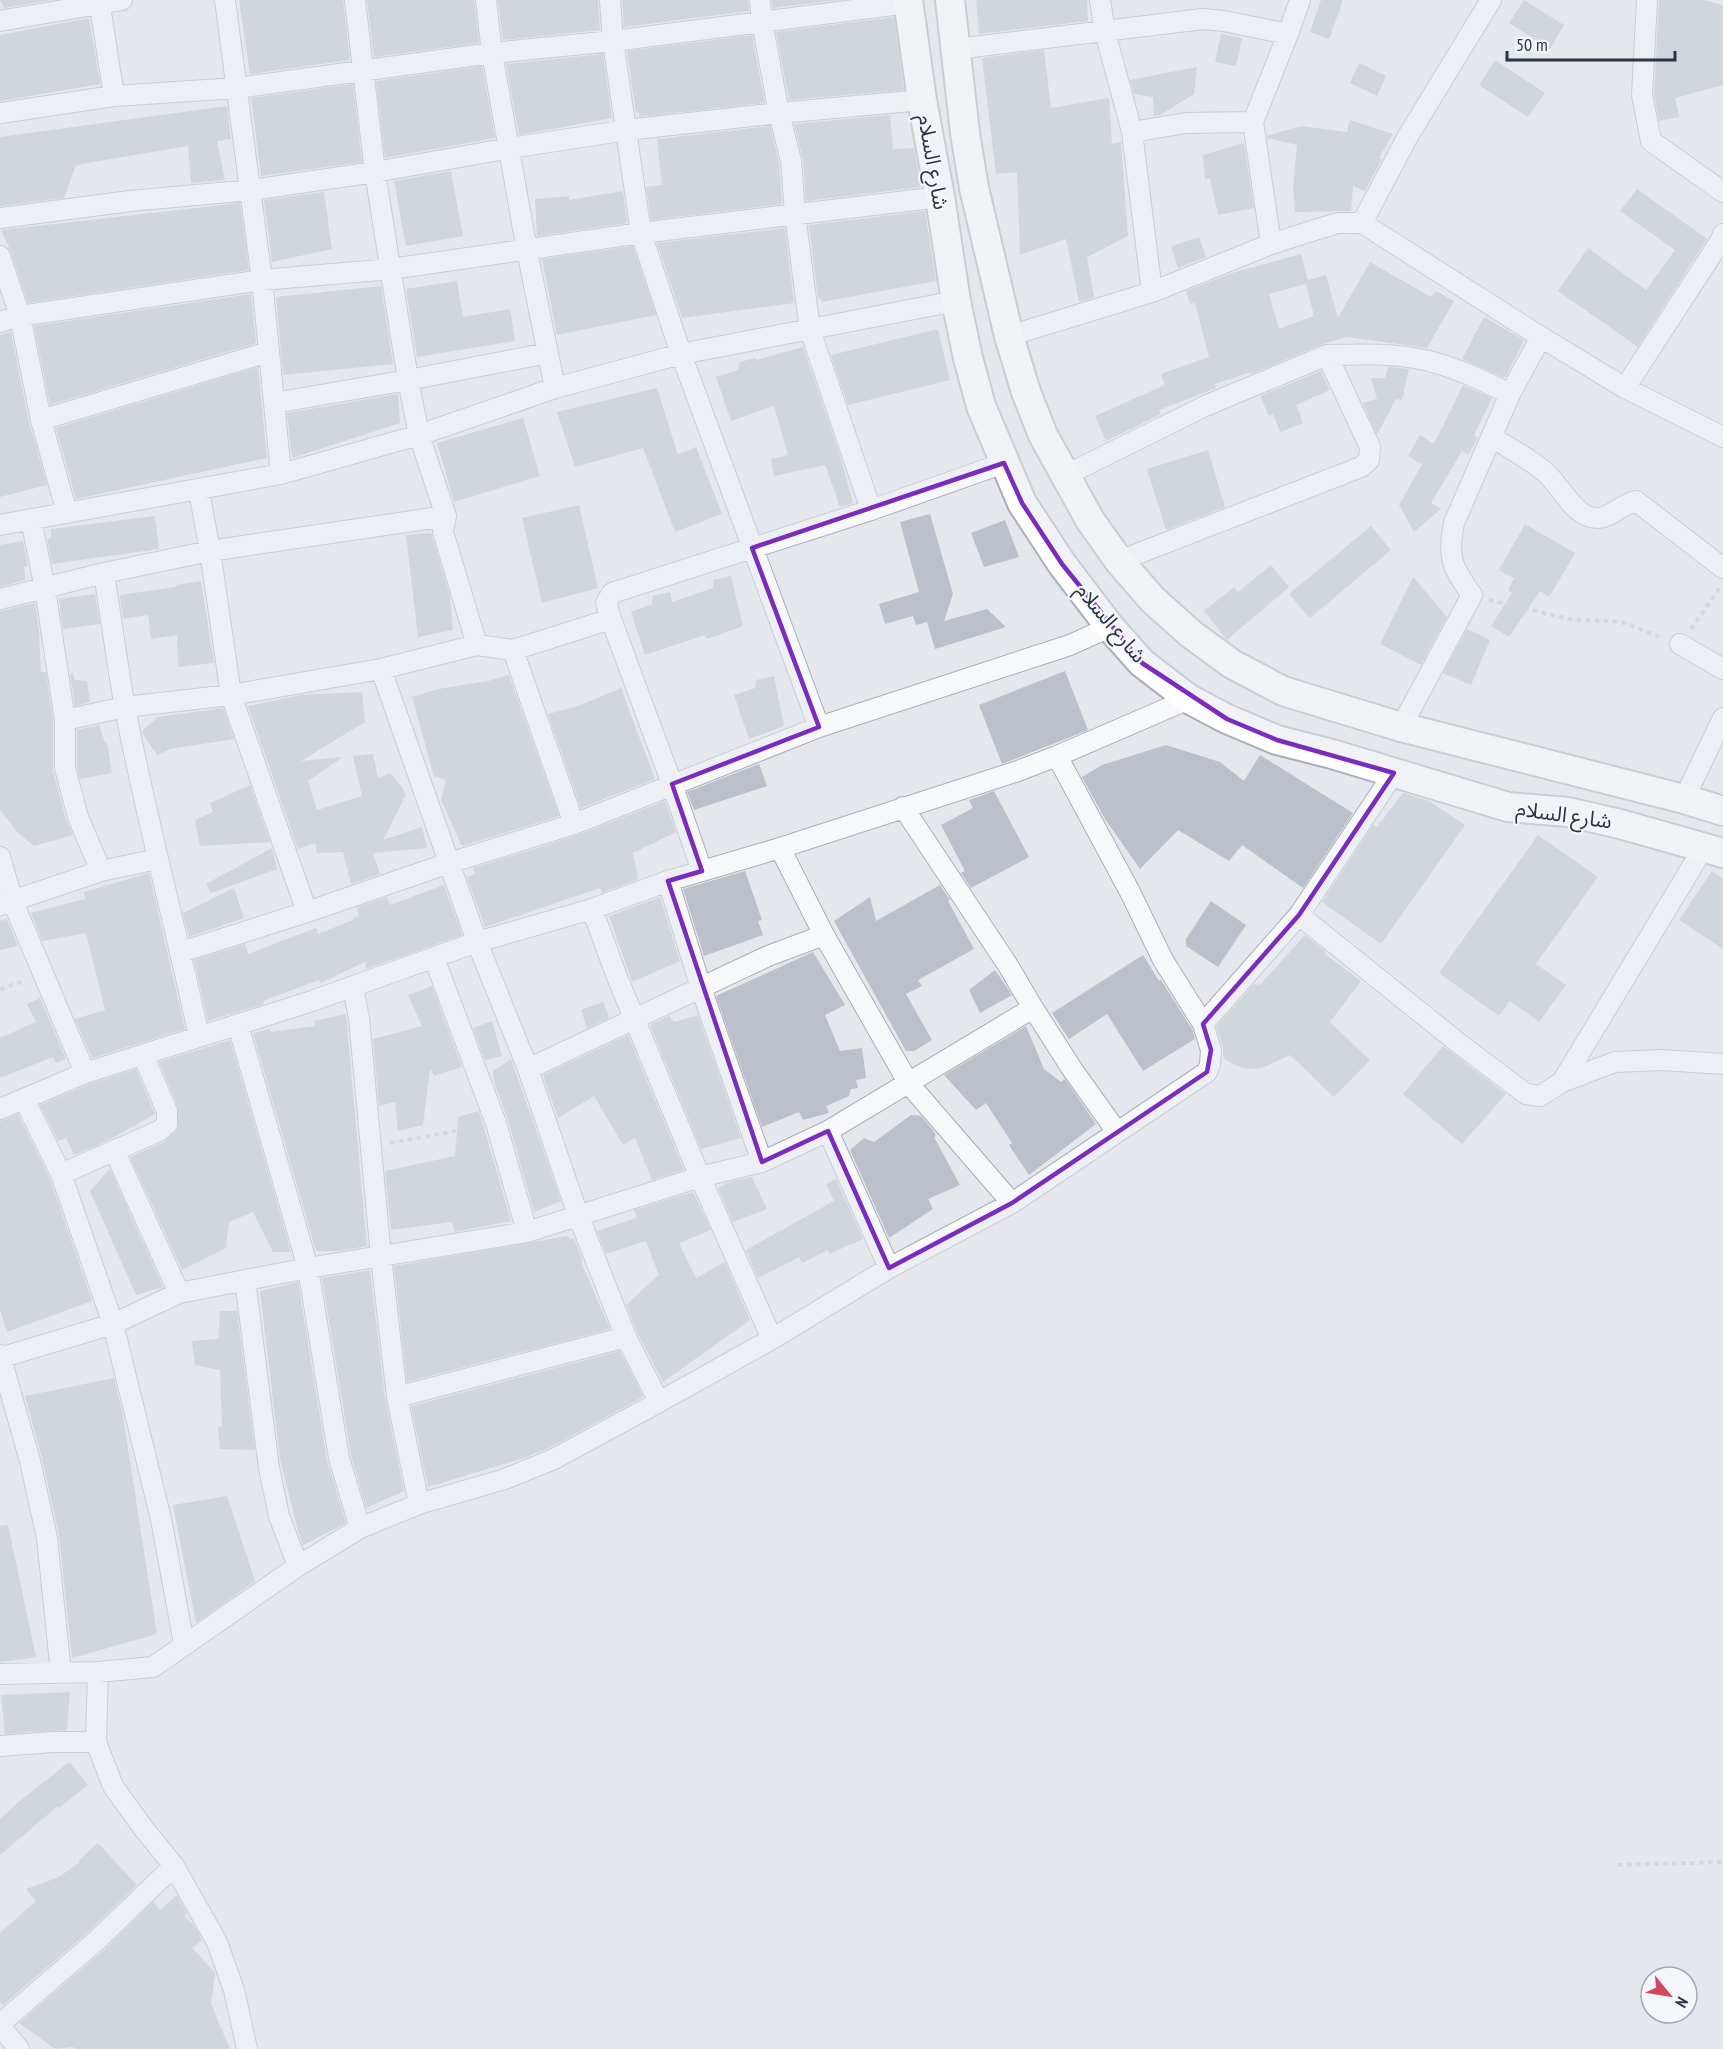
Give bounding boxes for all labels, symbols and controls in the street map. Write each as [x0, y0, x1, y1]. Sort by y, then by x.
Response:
scale bar [1507, 24, 1675, 62]
text: 50 m [1516, 33, 1548, 56]
street label: شارع السلام [909, 112, 955, 212]
street label: شارع السلام [1068, 577, 1153, 670]
street label: شارع السلام [1514, 794, 1614, 838]
north arrow [1639, 1965, 1699, 2025]
text: N [1671, 1994, 1693, 2011]

